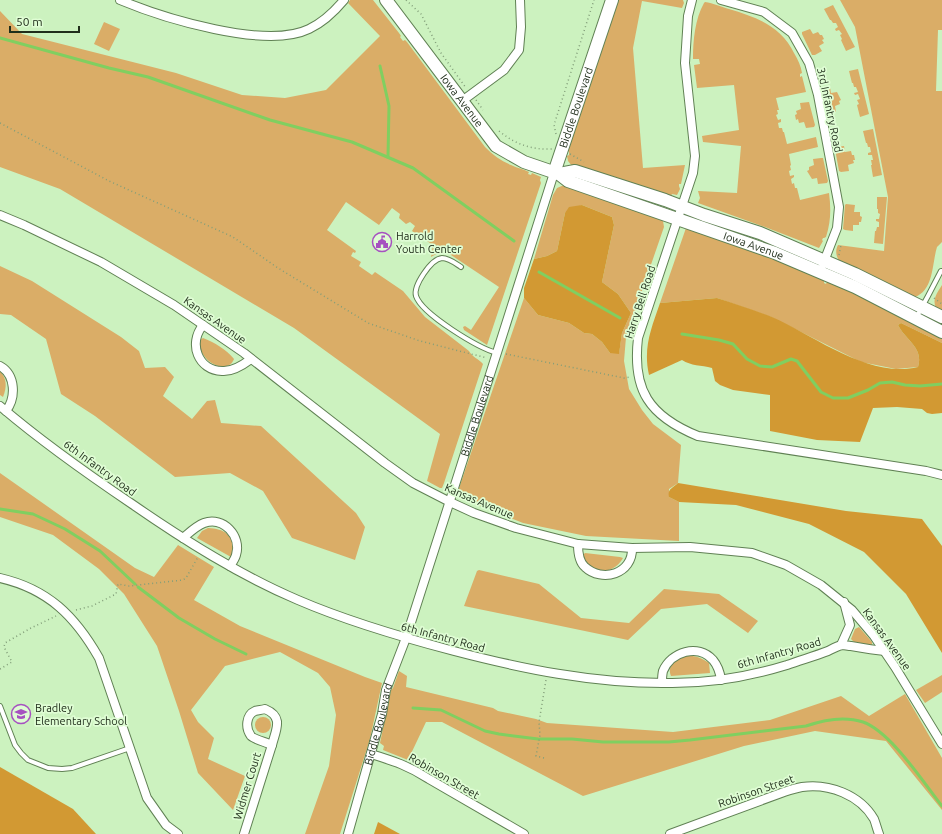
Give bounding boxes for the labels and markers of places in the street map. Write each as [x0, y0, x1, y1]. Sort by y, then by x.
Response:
place label: Harrold Youth Center [396, 230, 462, 255]
public building icon: Harrold Youth Center [371, 231, 393, 253]
place label: Bradley Elementary School [35, 702, 127, 727]
school or university icon: Bradley Elementary School [10, 703, 32, 725]

